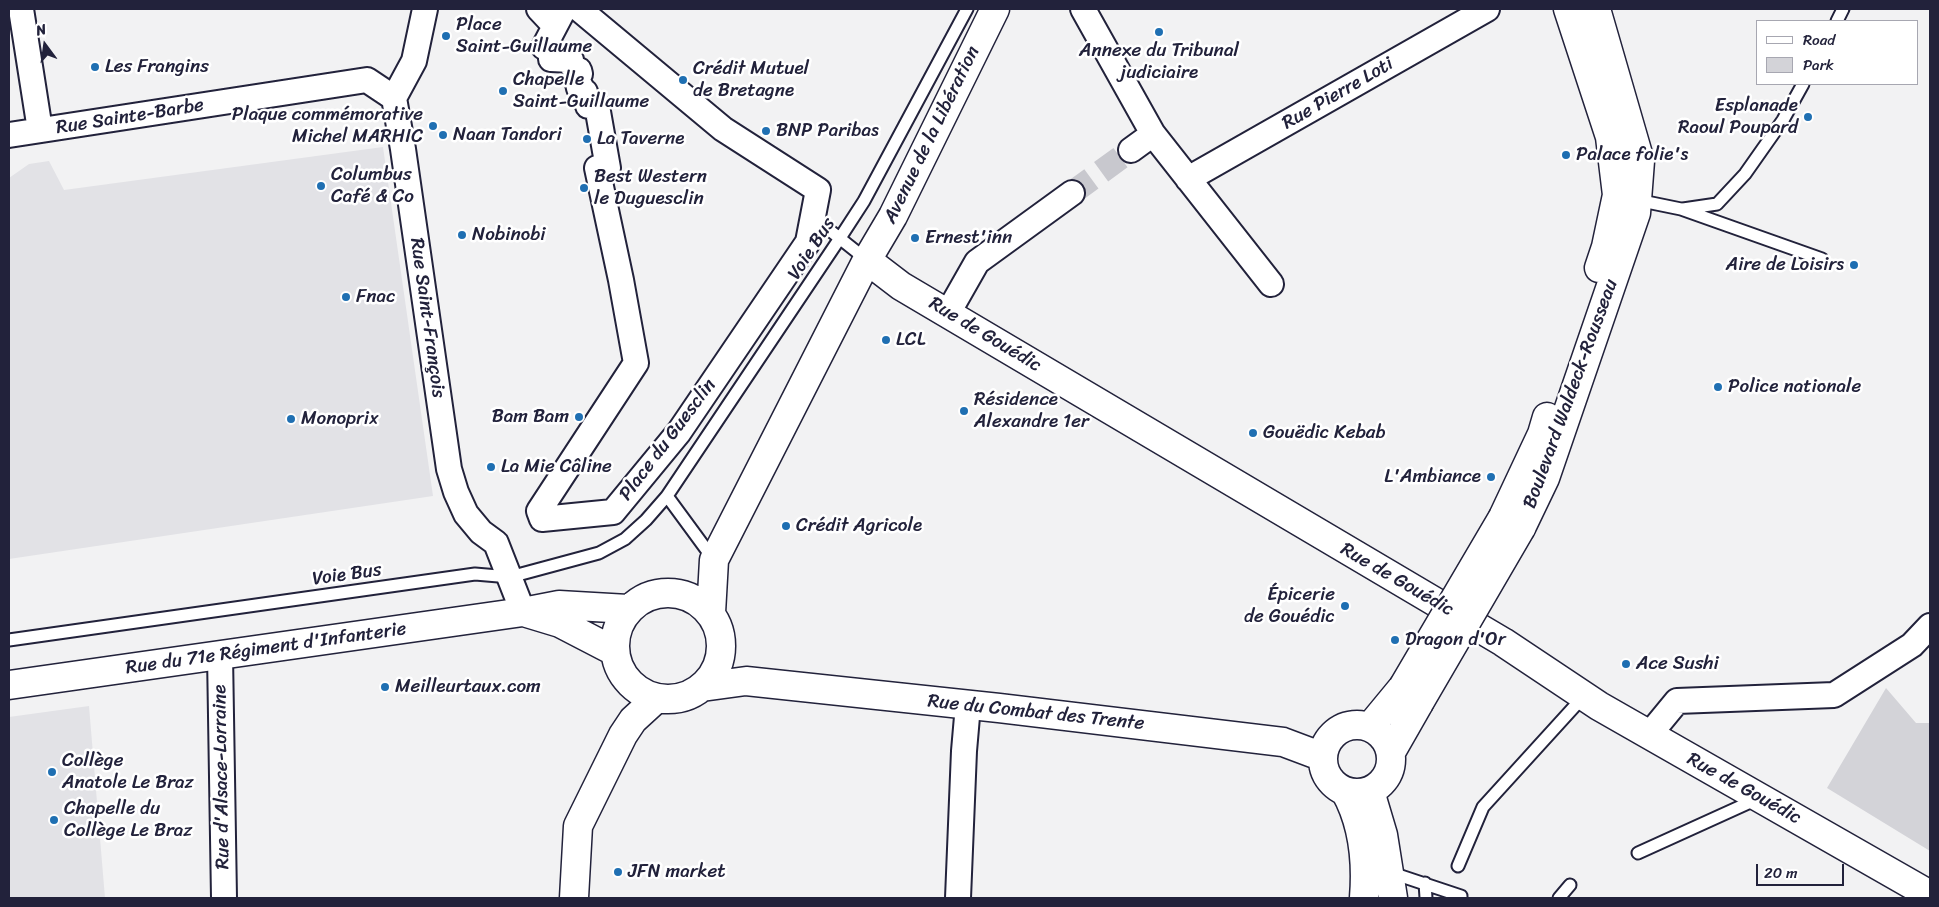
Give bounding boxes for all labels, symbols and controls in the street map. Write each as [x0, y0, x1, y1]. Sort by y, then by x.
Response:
place label: Place Saint-Guillaume [456, 14, 592, 58]
text: N [34, 17, 49, 43]
north arrow [20, 20, 70, 70]
legend [1756, 20, 1919, 85]
marker: Annexe du Tribunal judiciaire [1153, 26, 1165, 38]
text: Road [1803, 27, 1835, 53]
marker: Place Saint-Guillaume [440, 30, 452, 42]
place label: Annexe du Tribunal judiciaire [1079, 40, 1239, 84]
street label: Avenue de la Libération [879, 43, 985, 227]
text: Park [1803, 52, 1834, 78]
street label: Rue Pierre Loti [1278, 53, 1398, 135]
place label: Les Frangins [105, 56, 209, 78]
place label: Crédit Mutuel de Bretagne [693, 58, 809, 102]
marker: Les Frangins [89, 61, 101, 73]
place label: Chapelle Saint-Guillaume [513, 69, 649, 113]
marker: Crédit Mutuel de Bretagne [677, 74, 689, 86]
marker: Chapelle Saint-Guillaume [497, 85, 509, 97]
street label: Rue Sainte-Barbe [55, 94, 205, 140]
place label: Esplanade Raoul Poupard [1678, 95, 1798, 139]
place label: Plaque commémorative Michel MARHIC [232, 104, 423, 148]
marker: Esplanade Raoul Poupard [1802, 111, 1814, 123]
marker: Plaque commémorative Michel MARHIC [427, 120, 439, 132]
place label: BNP Paribas [776, 120, 879, 142]
place label: Naan Tandori [453, 124, 562, 146]
marker: BNP Paribas [760, 125, 772, 137]
place label: La Taverne [597, 128, 685, 150]
marker: Naan Tandori [437, 129, 449, 141]
marker: La Taverne [581, 133, 593, 145]
place label: Palace folie's [1576, 144, 1688, 166]
marker: Palace folie's [1560, 149, 1572, 161]
place label: Columbus Café & Co [331, 164, 414, 208]
place label: Best Western le Duguesclin [594, 166, 707, 210]
marker: Columbus Café & Co [315, 180, 327, 192]
marker: Best Western le Duguesclin [578, 182, 590, 194]
street label: Voie Bus [783, 214, 841, 284]
place label: Nobinobi [472, 224, 546, 246]
place label: Ernest'inn [925, 227, 1012, 249]
marker: Nobinobi [456, 229, 468, 241]
marker: Ernest'inn [909, 232, 921, 244]
street label: Rue Saint-François [404, 236, 450, 400]
place label: Aire de Loisirs [1726, 254, 1844, 276]
marker: Aire de Loisirs [1848, 259, 1860, 271]
street label: Boulevard Waldeck-Rousseau [1519, 276, 1623, 512]
place label: Fnac [356, 286, 396, 308]
marker: Fnac [340, 291, 352, 303]
street label: Rue de Gouédic [925, 292, 1045, 378]
place label: LCL [896, 329, 925, 351]
marker: LCL [880, 334, 892, 346]
street label: Place du Guesclin [615, 375, 721, 505]
place label: Police nationale [1728, 376, 1861, 398]
marker: Police nationale [1712, 381, 1724, 393]
place label: Résidence Alexandre 1er [974, 389, 1089, 433]
marker: Résidence Alexandre 1er [958, 405, 970, 417]
place label: Bam Bam [492, 406, 569, 428]
place label: Monoprix [301, 408, 379, 430]
marker: Bam Bam [573, 411, 585, 423]
marker: Monoprix [285, 413, 297, 425]
place label: Gouëdic Kebab [1263, 422, 1386, 444]
marker: Gouëdic Kebab [1247, 427, 1259, 439]
place label: La Mie Câline [501, 456, 612, 478]
marker: La Mie Câline [485, 461, 497, 473]
place label: L'Ambiance [1384, 466, 1481, 488]
marker: L'Ambiance [1485, 471, 1497, 483]
place label: Crédit Agricole [796, 515, 922, 537]
marker: Crédit Agricole [780, 520, 792, 532]
street label: Rue de Gouédic [1336, 538, 1458, 622]
street label: Voie Bus [311, 559, 383, 591]
place label: Épicerie de Gouédic [1244, 584, 1335, 628]
marker: Épicerie de Gouédic [1339, 600, 1351, 612]
street label: Rue du 71e Régiment d'Infanterie [124, 618, 408, 680]
place label: Dragon d'Or [1405, 629, 1505, 651]
marker: Dragon d'Or [1389, 634, 1401, 646]
place label: Ace Sushi [1636, 653, 1719, 675]
marker: Ace Sushi [1620, 658, 1632, 670]
place label: Meilleurtaux.com [395, 676, 541, 698]
marker: Meilleurtaux.com [379, 681, 391, 693]
street label: Rue d'Alsace-Lorraine [209, 684, 235, 870]
street label: Rue du Combat des Trente [927, 690, 1145, 736]
street label: Rue de Gouédic [1683, 748, 1805, 830]
place label: Collège Anatole Le Braz [62, 750, 194, 794]
marker: Collège Anatole Le Braz [46, 766, 58, 778]
place label: Chapelle du Collège Le Braz [64, 798, 192, 842]
marker: Chapelle du Collège Le Braz [48, 814, 60, 826]
scale bar [1759, 854, 1846, 886]
text: 20 m [1764, 860, 1798, 886]
place label: JFN market [628, 861, 726, 883]
marker: JFN market [612, 866, 624, 878]

